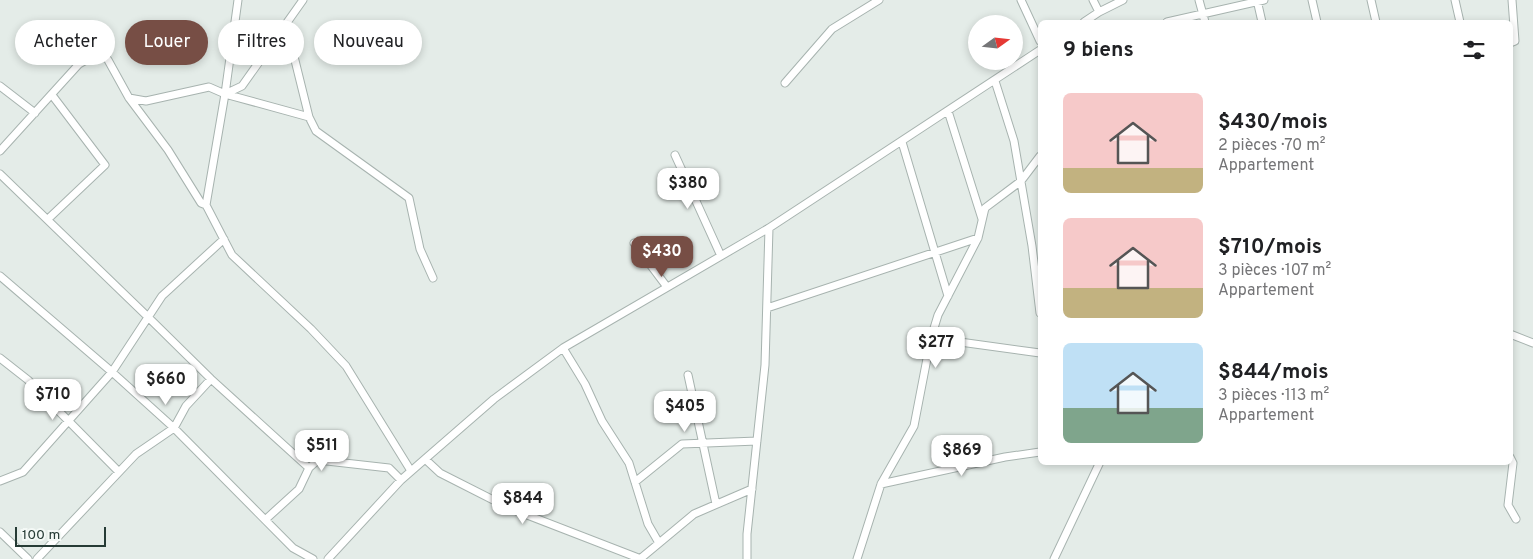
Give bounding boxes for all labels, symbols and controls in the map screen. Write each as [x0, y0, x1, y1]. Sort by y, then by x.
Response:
north arrow [968, 15, 1022, 70]
map controls [968, 15, 1023, 70]
chip: Acheter [15, 20, 115, 65]
chip: Louer [125, 20, 208, 65]
chip: Filtres [218, 20, 304, 65]
chip: Nouveau [314, 20, 422, 65]
icon: filters [1460, 36, 1488, 64]
text: 9 biens [1063, 37, 1134, 64]
text: $430/mois [1218, 109, 1328, 136]
icon: home [1103, 113, 1163, 173]
text: 2 pièces · 70 m² [1218, 136, 1325, 156]
text: Appartement [1218, 156, 1314, 176]
pin: $380 [658, 168, 718, 210]
text: $380 [668, 174, 708, 194]
text: $710/mois [1218, 234, 1322, 261]
pin: $430 [632, 236, 692, 278]
icon: home [1103, 238, 1163, 298]
text: $430 [642, 242, 682, 262]
text: 3 pièces · 107 m² [1218, 261, 1331, 281]
text: Appartement [1218, 281, 1314, 301]
pin: $277 [906, 326, 966, 369]
text: $277 [918, 333, 954, 353]
text: $844/mois [1218, 359, 1329, 386]
icon: home [1103, 363, 1163, 423]
pin: $660 [136, 364, 196, 406]
text: $660 [146, 370, 186, 390]
pin: $710 [23, 378, 83, 421]
text: $710 [35, 385, 71, 405]
text: 3 pièces · 113 m² [1218, 386, 1329, 406]
pin: $405 [655, 390, 715, 433]
text: $405 [665, 397, 705, 417]
text: Appartement [1218, 406, 1314, 426]
pin: $511 [292, 430, 352, 472]
pin: $869 [932, 434, 992, 477]
text: $511 [306, 436, 338, 456]
text: $869 [942, 441, 982, 461]
pin: $844 [493, 482, 553, 525]
text: $844 [503, 489, 543, 509]
scale bar [15, 524, 106, 547]
text: 100 m [22, 527, 60, 544]

